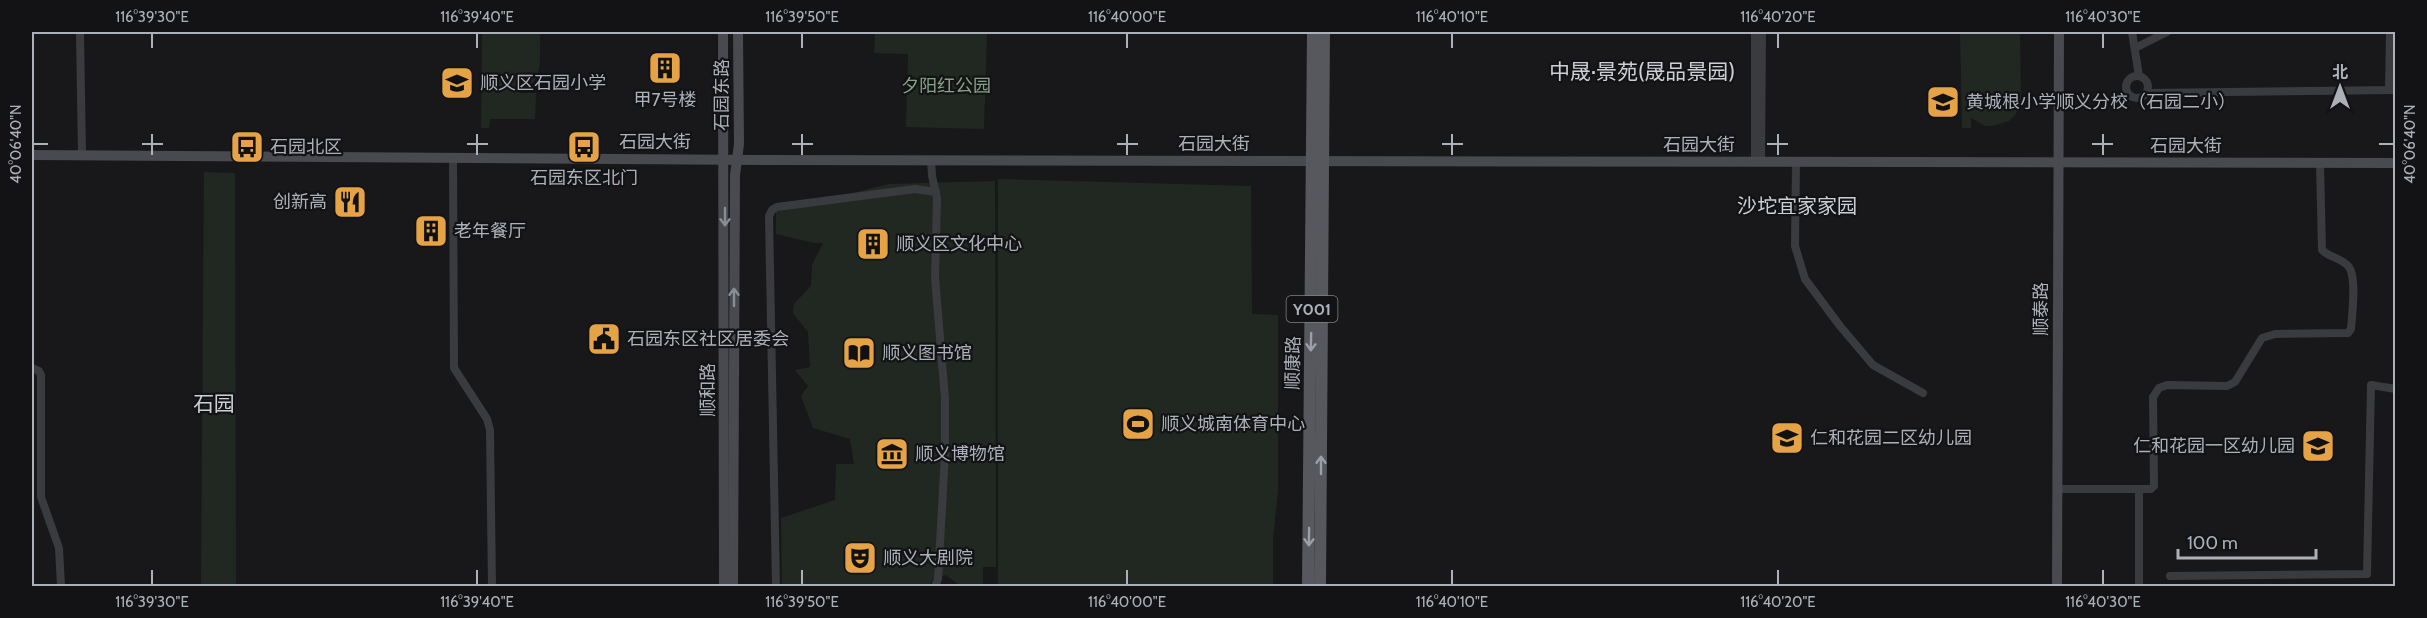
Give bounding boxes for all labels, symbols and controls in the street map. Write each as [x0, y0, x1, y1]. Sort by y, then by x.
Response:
text: 116°39'30"E [115, 8, 189, 26]
text: 116°39'40"E [440, 8, 514, 26]
text: 116°39'50"E [765, 8, 839, 26]
text: 116°40'00"E [1088, 8, 1166, 26]
text: 116°40'10"E [1416, 8, 1488, 26]
text: 116°40'20"E [1740, 8, 1816, 26]
text: 116°40'30"E [2065, 8, 2141, 26]
building icon: 甲7号楼 [647, 50, 683, 86]
north arrow [2310, 57, 2370, 117]
street label: 石园东路 [711, 59, 733, 131]
district label: 中晟·景苑(晟品景园) [1549, 59, 1735, 84]
text: 北 [2332, 63, 2348, 82]
school or university icon: 顺义区石园小学 [439, 65, 475, 101]
place label: 顺义区石园小学 [480, 72, 606, 94]
park label: 夕阳红公园 [901, 75, 991, 97]
school or university icon: 黄城根小学顺义分校（石园二小） [1925, 84, 1961, 120]
place label: 甲7号楼 [633, 89, 697, 111]
place label: 黄城根小学顺义分校（石园二小） [1966, 91, 2236, 113]
text: 40°06'40"N [7, 104, 25, 184]
text: 40°06'40"N [2401, 104, 2419, 184]
bus stop icon: 石园北区 [229, 129, 265, 165]
bus stop icon: 石园东区北门 [566, 129, 602, 165]
street label: 石园大街 [619, 131, 691, 153]
street label: 石园大街 [1178, 133, 1250, 155]
street label: 石园大街 [1663, 134, 1735, 156]
street label: 石园大街 [2150, 135, 2222, 157]
place label: 石园北区 [270, 136, 342, 158]
place label: 石园东区北门 [530, 167, 638, 189]
restaurant icon: 创新高 [332, 184, 368, 220]
place label: 创新高 [273, 191, 327, 213]
district label: 沙坨宜家家园 [1737, 194, 1857, 218]
one-way arrow [719, 206, 731, 226]
building icon: 老年餐厅 [413, 213, 449, 249]
place label: 老年餐厅 [454, 220, 526, 242]
building icon: 顺义区文化中心 [855, 226, 891, 262]
place label: 顺义区文化中心 [896, 233, 1022, 255]
street label: 顺泰路 [2030, 282, 2052, 336]
one-way arrow [728, 288, 740, 308]
road number: Y001 [1286, 296, 1338, 322]
public building icon: 石园东区社区居委会 [586, 321, 622, 357]
place label: 石园东区社区居委会 [627, 328, 789, 350]
one-way arrow [1305, 331, 1317, 351]
library icon: 顺义图书馆 [841, 335, 877, 371]
street label: 顺康路 [1282, 336, 1304, 390]
place label: 顺义图书馆 [882, 342, 972, 364]
street label: 顺和路 [697, 363, 719, 417]
district label: 石园 [193, 391, 235, 416]
sports icon: 顺义城南体育中心 [1120, 406, 1156, 442]
place label: 顺义城南体育中心 [1161, 413, 1305, 435]
school or university icon: 仁和花园二区幼儿园 [1769, 420, 1805, 456]
place label: 仁和花园二区幼儿园 [1810, 427, 1972, 449]
school or university icon: 仁和花园一区幼儿园 [2300, 428, 2336, 464]
place label: 仁和花园一区幼儿园 [2133, 435, 2295, 457]
museum icon: 顺义博物馆 [874, 436, 910, 472]
place label: 顺义博物馆 [915, 443, 1005, 465]
one-way arrow [1315, 456, 1327, 476]
scale bar [2178, 522, 2316, 560]
one-way arrow [1303, 526, 1315, 546]
text: 100 m [2187, 532, 2238, 554]
theatre icon: 顺义大剧院 [842, 540, 878, 576]
place label: 顺义大剧院 [883, 547, 973, 569]
text: 116°39'30"E [115, 593, 189, 611]
text: 116°39'40"E [440, 593, 514, 611]
text: 116°39'50"E [765, 593, 839, 611]
text: 116°40'00"E [1088, 593, 1166, 611]
text: 116°40'10"E [1416, 593, 1488, 611]
text: 116°40'20"E [1740, 593, 1816, 611]
text: 116°40'30"E [2065, 593, 2141, 611]

